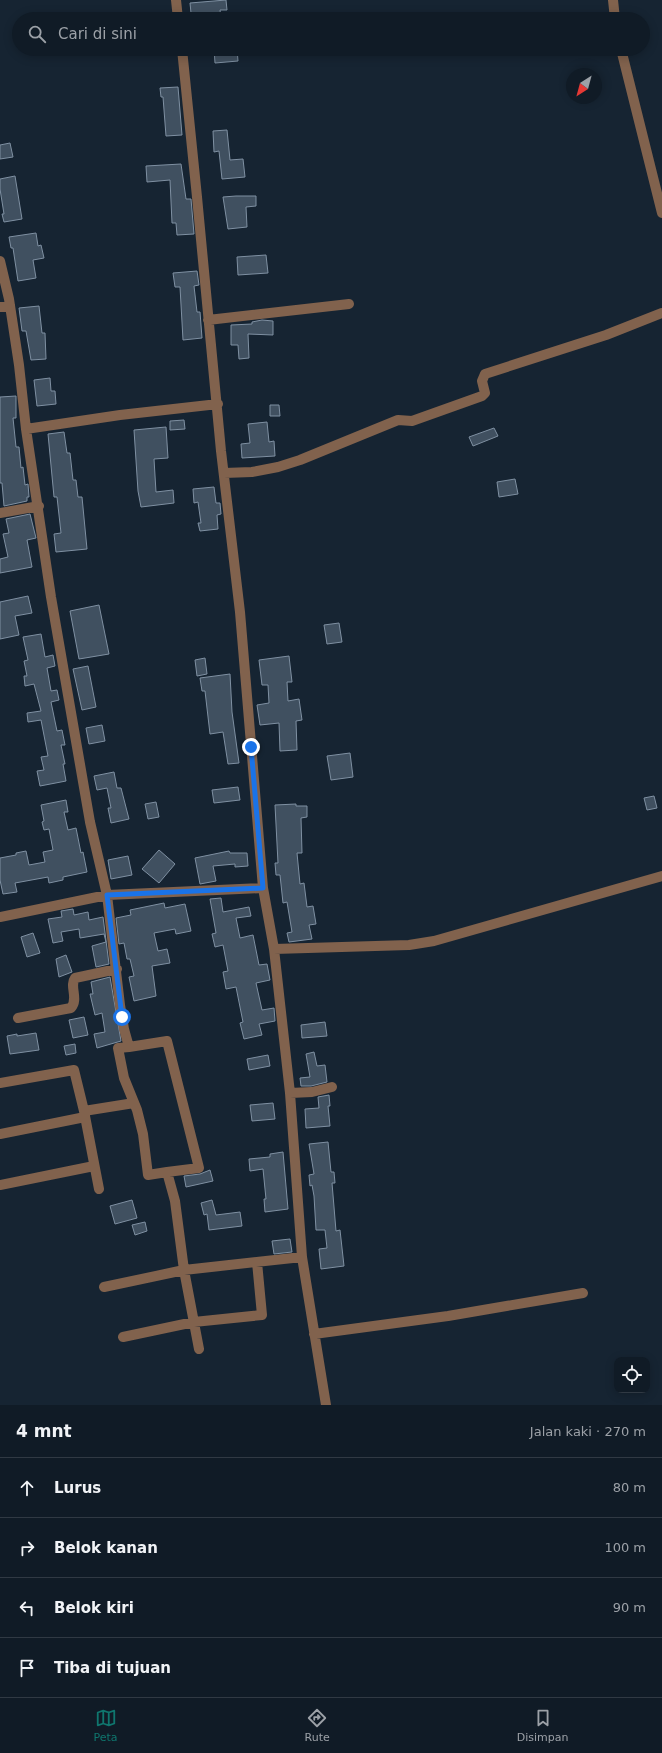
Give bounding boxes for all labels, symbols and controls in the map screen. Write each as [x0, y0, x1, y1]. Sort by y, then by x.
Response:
search box [12, 12, 650, 56]
icon: search [26, 23, 48, 45]
text: Cari di sini [58, 25, 137, 43]
north arrow [566, 68, 602, 104]
route end [242, 738, 260, 756]
route start [113, 1008, 131, 1026]
map controls [614, 1357, 650, 1393]
button: locate [614, 1357, 650, 1393]
text: 4 mnt [16, 1421, 72, 1441]
text: Jalan kaki · 270 m [530, 1424, 646, 1439]
icon: ahead [16, 1477, 38, 1499]
text: Lurus [54, 1479, 101, 1497]
text: 80 m [613, 1480, 646, 1495]
icon: right [16, 1537, 38, 1559]
text: Belok kanan [54, 1539, 158, 1557]
text: 100 m [604, 1540, 646, 1555]
icon: left [16, 1597, 38, 1619]
text: Belok kiri [54, 1599, 134, 1617]
text: 90 m [613, 1600, 646, 1615]
icon: arrive [16, 1657, 38, 1679]
text: Tiba di tujuan [54, 1659, 171, 1677]
tab: Peta [94, 1707, 118, 1744]
tab: Rute [305, 1707, 330, 1744]
tab: Disimpan [517, 1707, 569, 1744]

